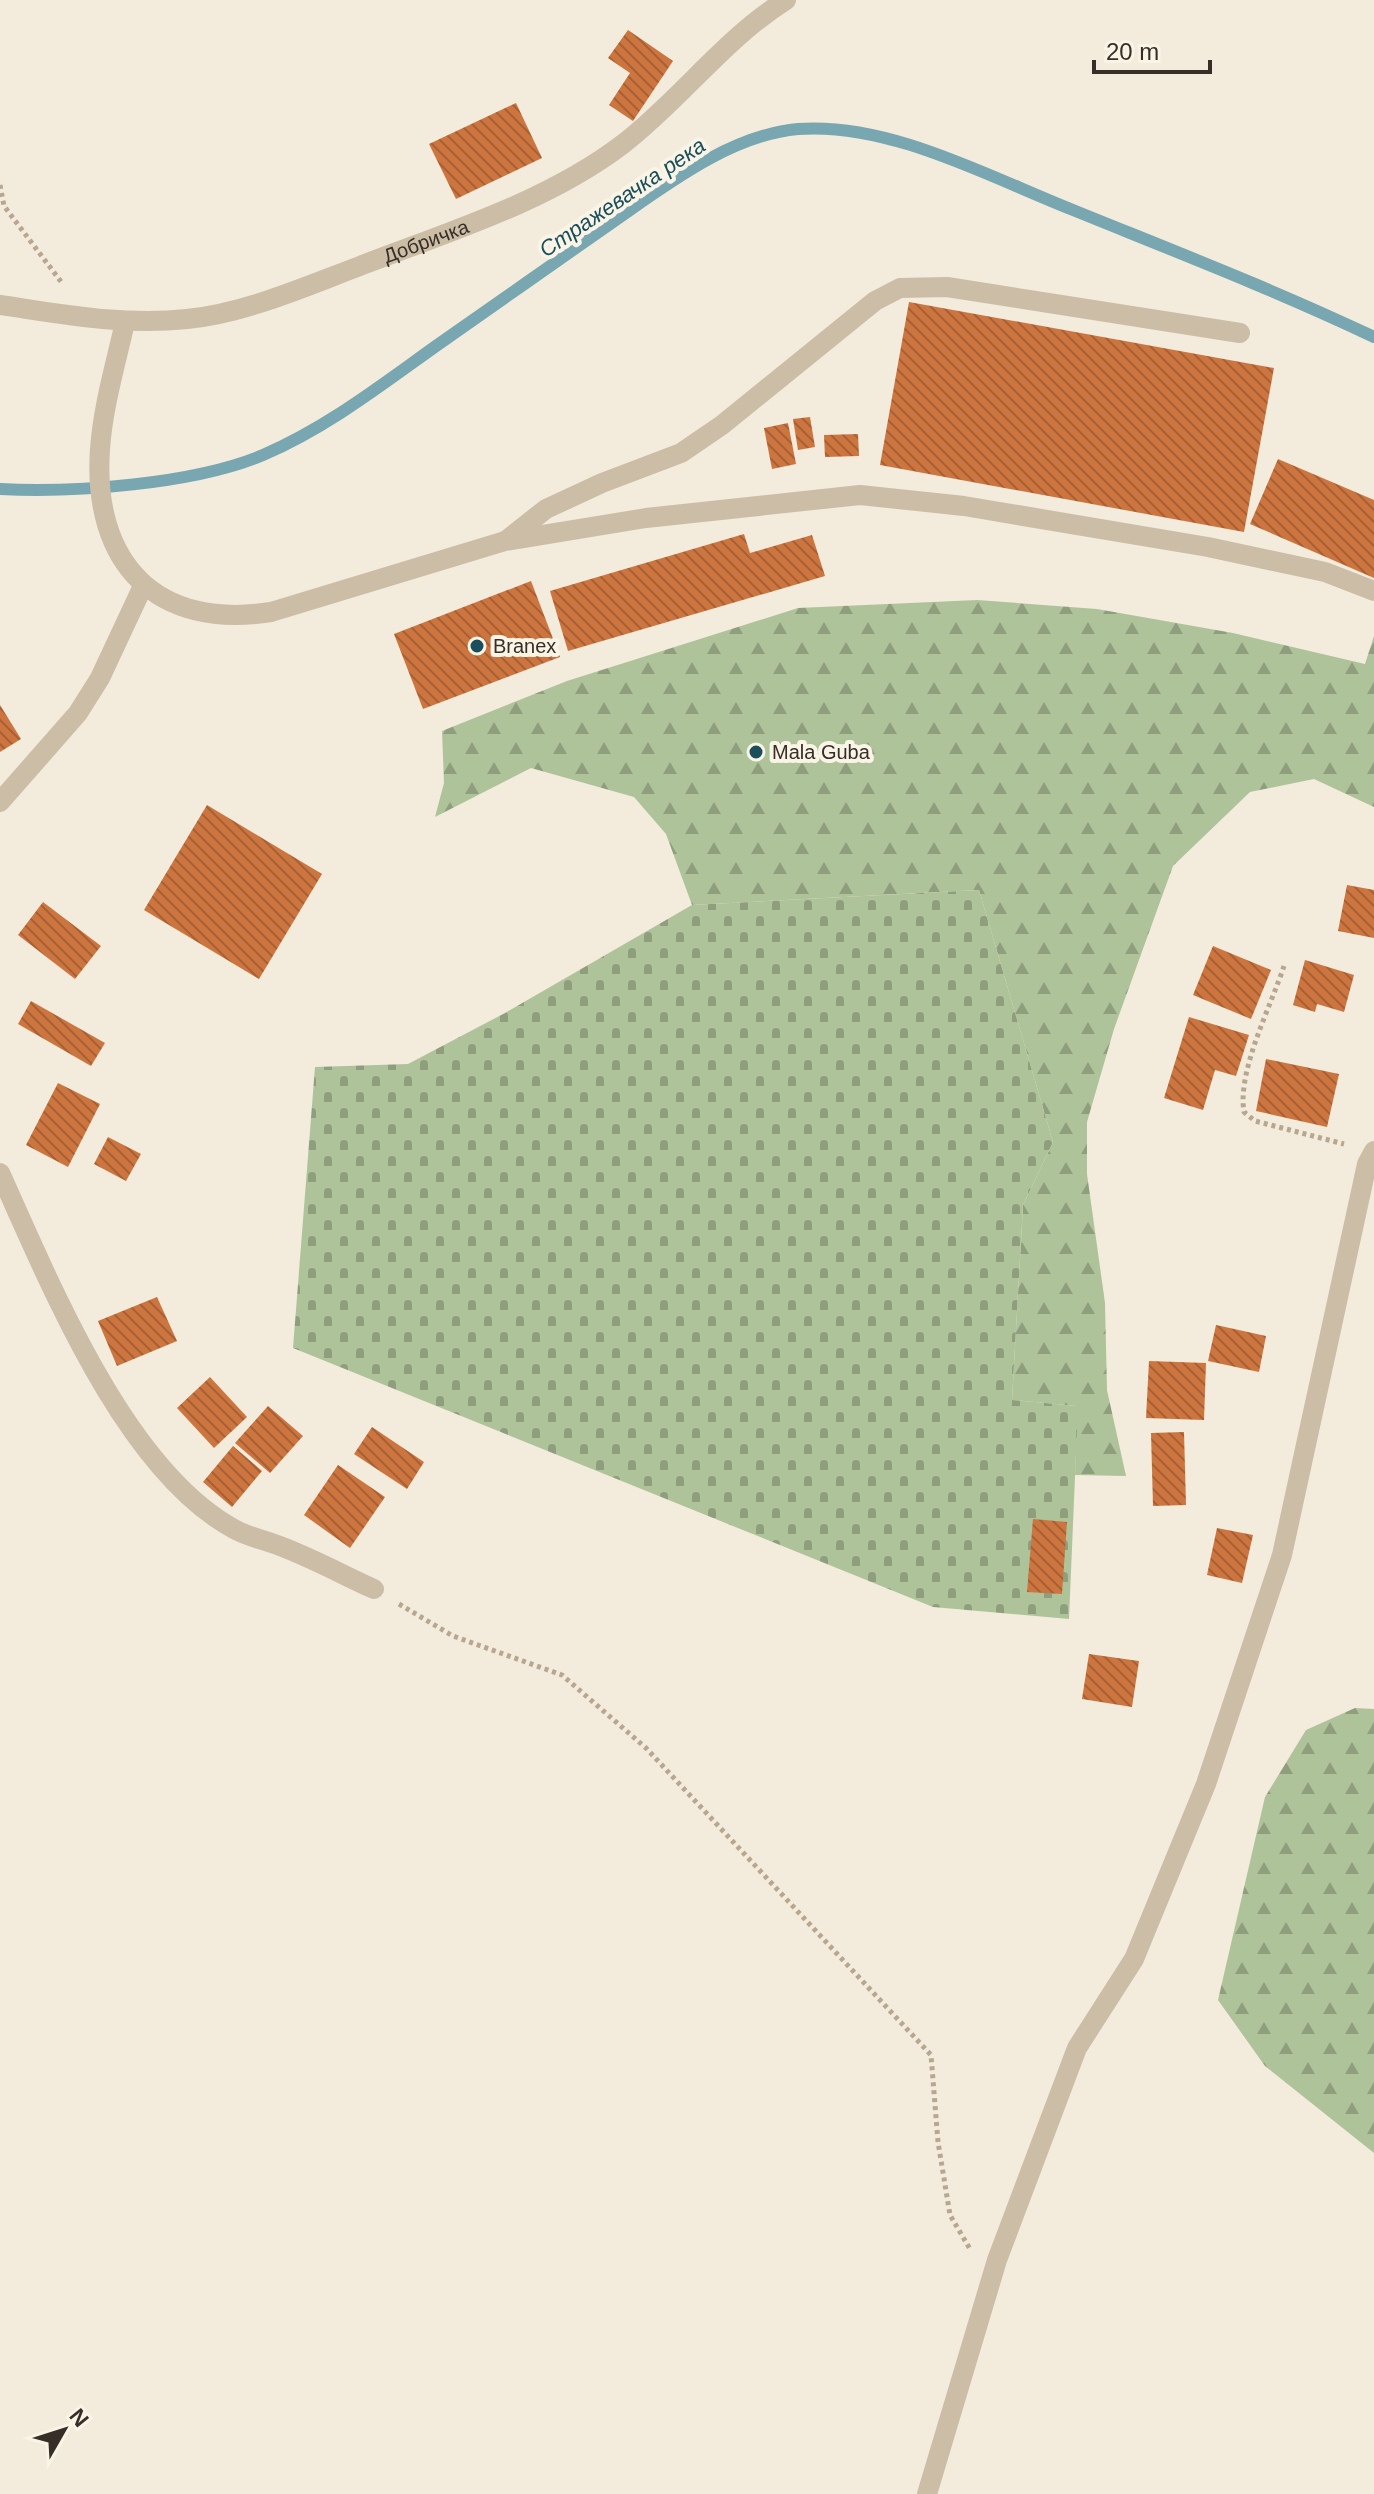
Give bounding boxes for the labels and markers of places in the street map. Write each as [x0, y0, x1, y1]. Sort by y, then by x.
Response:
place label: Branex [493, 635, 556, 657]
marker: Branex [468, 637, 486, 655]
place label: Mala Guba [772, 741, 871, 763]
marker: Mala Guba [747, 743, 765, 761]

